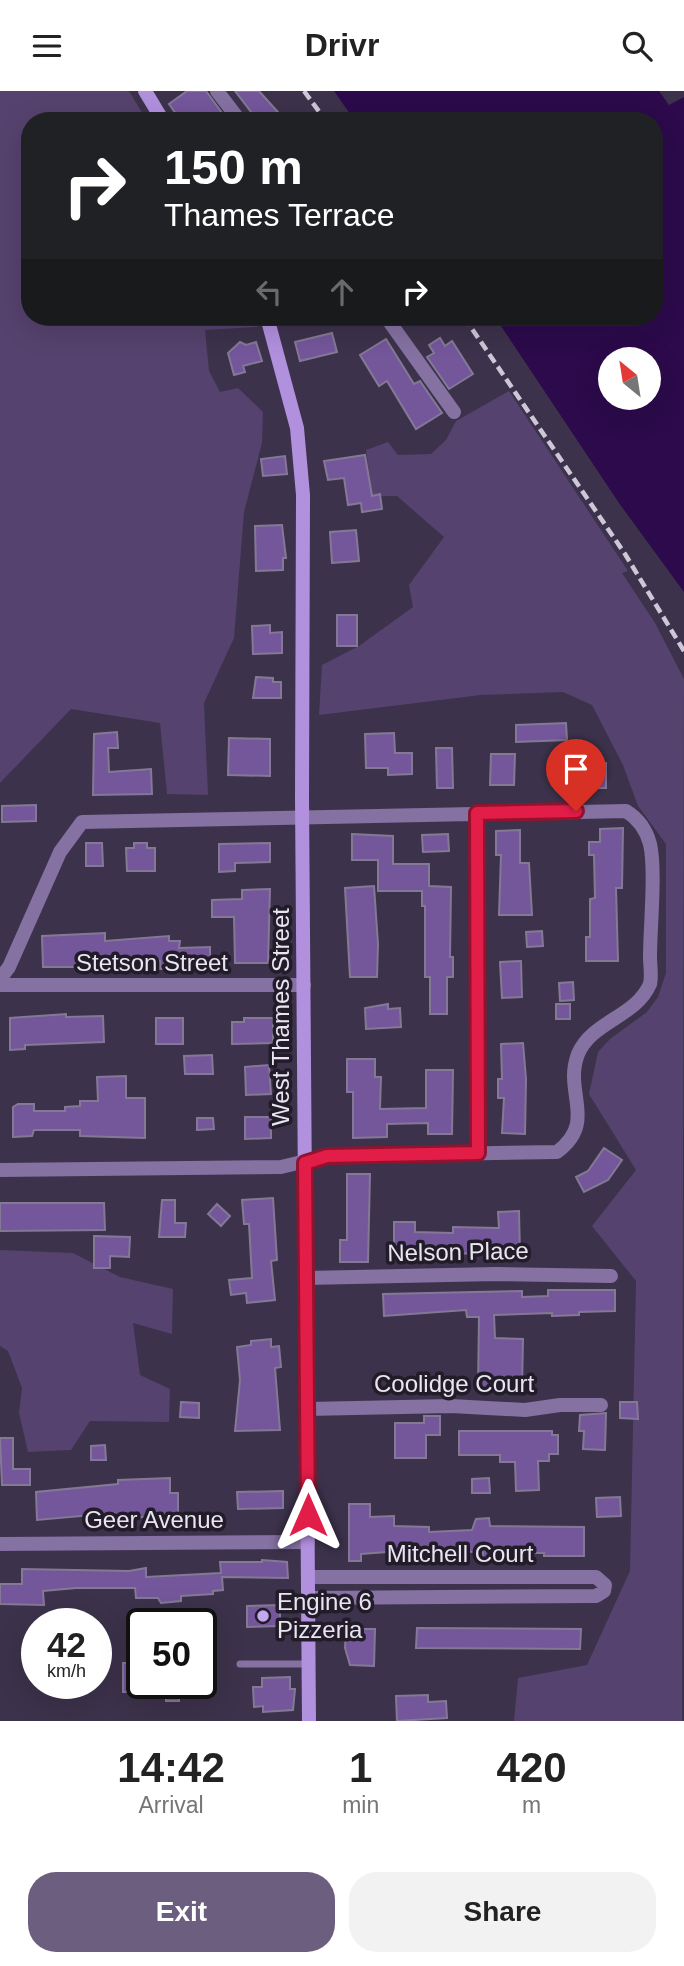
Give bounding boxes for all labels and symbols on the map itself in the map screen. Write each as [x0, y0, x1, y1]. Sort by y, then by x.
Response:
north arrow [598, 347, 662, 409]
pin [546, 739, 606, 811]
street label: West Thames Street [267, 908, 294, 1126]
street label: Stetson Street [76, 949, 228, 976]
street label: Nelson Place [387, 1237, 529, 1266]
street label: Coolidge Court [374, 1370, 534, 1397]
position arrow [271, 1478, 345, 1552]
street label: Geer Avenue [84, 1506, 224, 1533]
street label: Mitchell Court [387, 1540, 534, 1567]
place label: Engine 6 Pizzeria [277, 1588, 372, 1643]
speed limit sign: 50 [126, 1608, 217, 1699]
marker: Engine 6 Pizzeria [255, 1608, 271, 1624]

